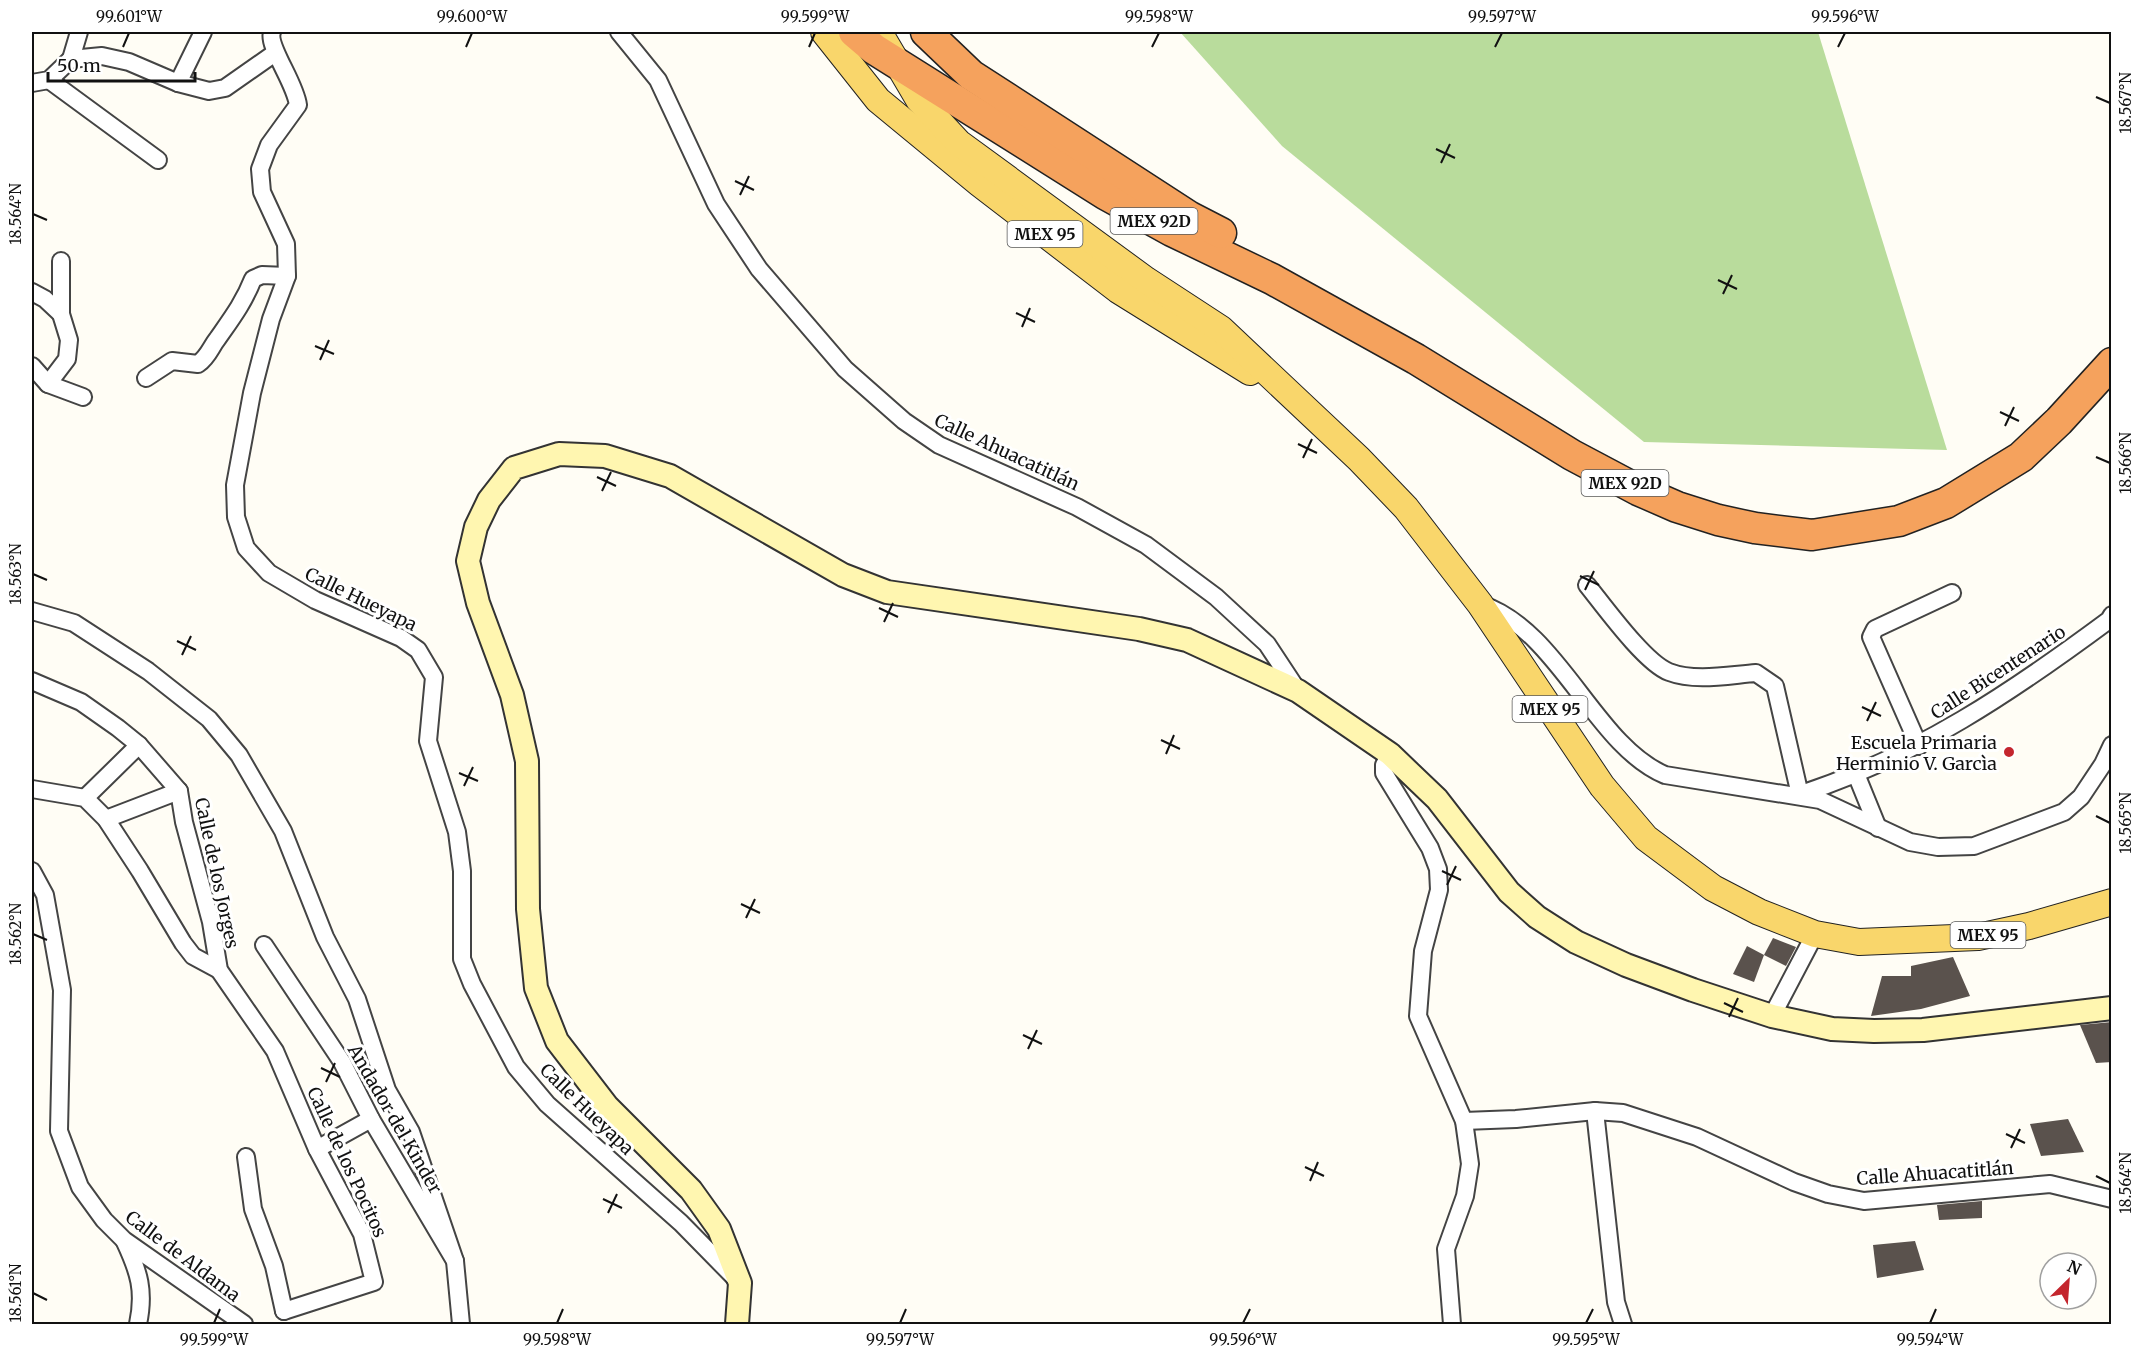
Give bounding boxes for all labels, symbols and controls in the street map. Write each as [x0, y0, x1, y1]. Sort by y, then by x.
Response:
text: 99.601°W [96, 7, 163, 26]
text: 99.600°W [437, 7, 508, 26]
text: 99.599°W [781, 7, 850, 26]
text: 99.598°W [1125, 7, 1194, 26]
text: 99.597°W [1468, 7, 1537, 26]
text: 99.596°W [1811, 7, 1880, 26]
scale bar [48, 45, 195, 83]
text: 50 m [57, 54, 101, 77]
text: 18.567°N [2116, 72, 2135, 134]
text: 18.564°N [6, 183, 25, 245]
road number: MEX 92D [1110, 208, 1198, 234]
road number: MEX 95 [1008, 221, 1082, 247]
street label: Calle Ahuacatitlán [931, 408, 1083, 496]
text: 18.566°N [2116, 432, 2135, 494]
road number: MEX 92D [1582, 470, 1668, 496]
text: 18.563°N [6, 543, 25, 605]
street label: Calle Hueyapa [301, 562, 421, 636]
street label: Calle Bicentenario [1926, 620, 2070, 724]
road number: MEX 95 [1512, 696, 1588, 722]
place label: Escuela Primaria Herminio V. Garcìa [1836, 731, 1997, 775]
marker: Escuela Primaria Herminio V. Garcìa [2002, 745, 2016, 759]
text: 18.565°N [2116, 792, 2135, 854]
street label: Calle de los Jorges [190, 795, 244, 951]
text: 18.562°N [6, 903, 25, 965]
road number: MEX 95 [1950, 922, 2026, 948]
street label: Andador del Kinder [342, 1039, 447, 1198]
street label: Calle Hueyapa [535, 1058, 639, 1160]
street label: Calle de los Pocitos [302, 1083, 392, 1241]
text: 18.564°N [2116, 1152, 2135, 1214]
street label: Calle Ahuacatitlán [1856, 1156, 2014, 1190]
street label: Calle de Aldama [121, 1205, 245, 1307]
north arrow [2038, 1251, 2098, 1311]
text: N [2064, 1256, 2085, 1279]
text: 18.561°N [6, 1263, 25, 1322]
text: 99.599°W [180, 1330, 249, 1349]
text: 99.598°W [523, 1330, 592, 1349]
text: 99.597°W [866, 1330, 935, 1349]
text: 99.596°W [1209, 1330, 1278, 1349]
text: 99.595°W [1552, 1330, 1621, 1349]
text: 99.594°W [1897, 1330, 1964, 1349]

